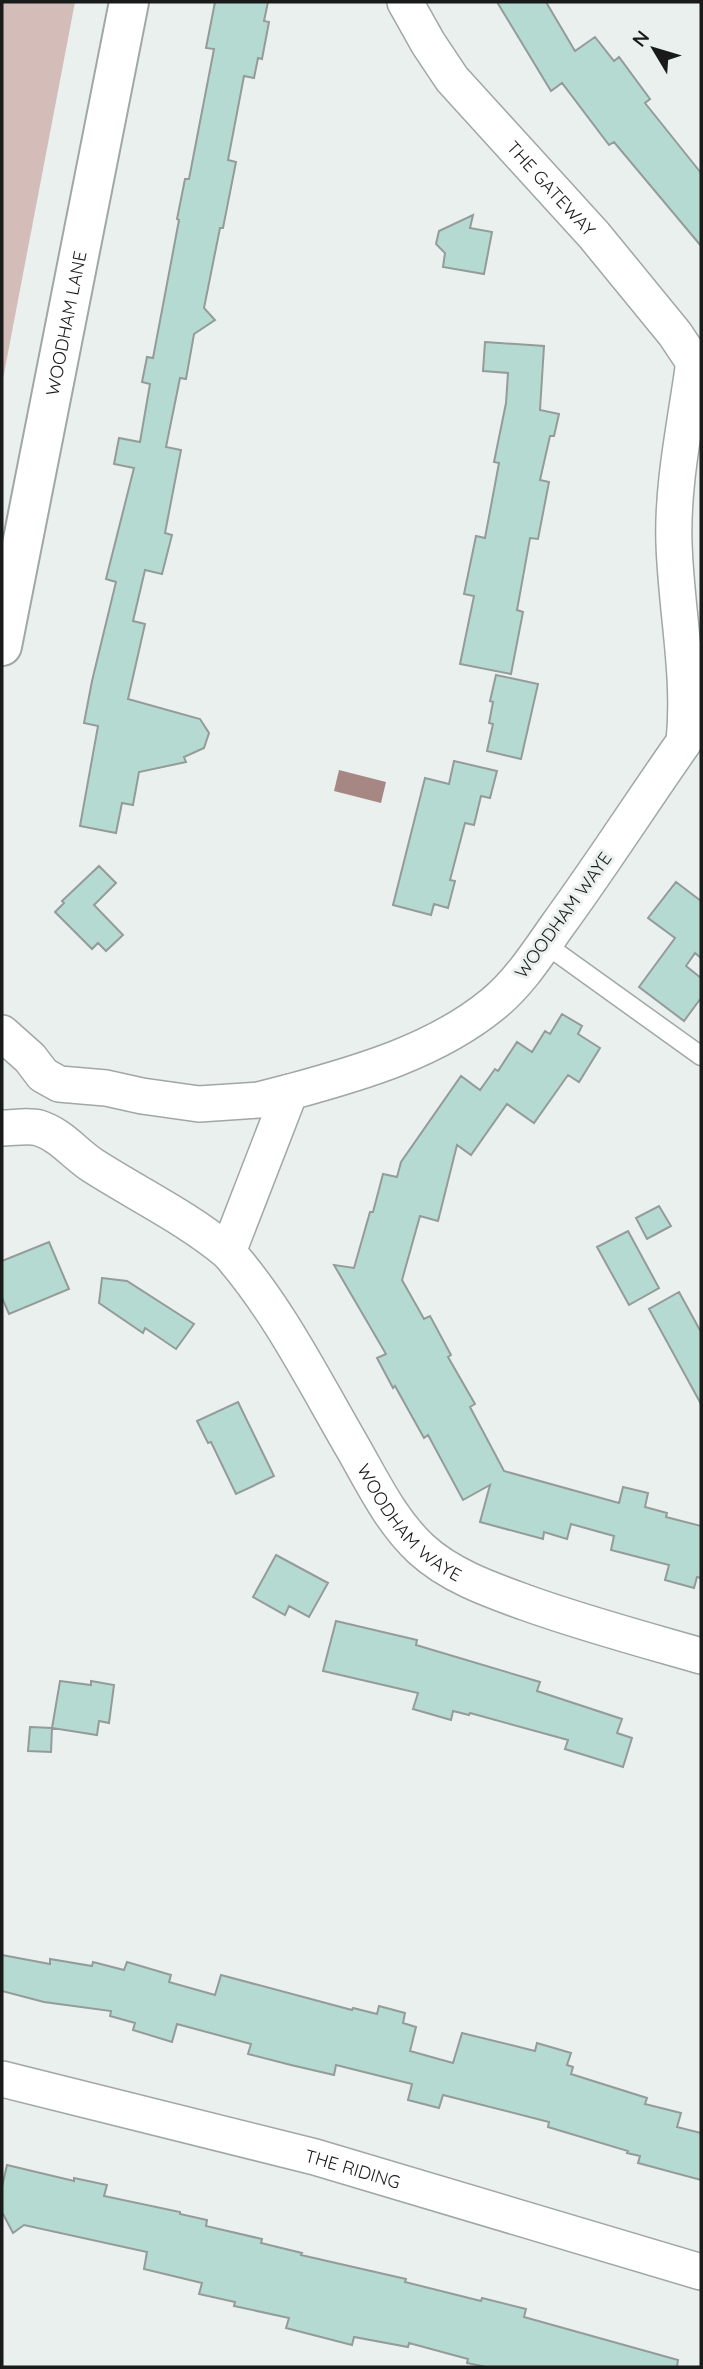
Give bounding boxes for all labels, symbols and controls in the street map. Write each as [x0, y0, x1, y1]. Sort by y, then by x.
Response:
north arrow [619, 14, 689, 84]
text: N [627, 26, 654, 51]
street label: THE GATEWAY [502, 136, 601, 241]
street label: WOODHAM LANE [40, 249, 91, 397]
street label: WOODHAM WAYE [510, 847, 616, 983]
street label: WOODHAM WAYE [353, 1460, 466, 1586]
street label: THE RIDING [303, 2143, 403, 2193]

